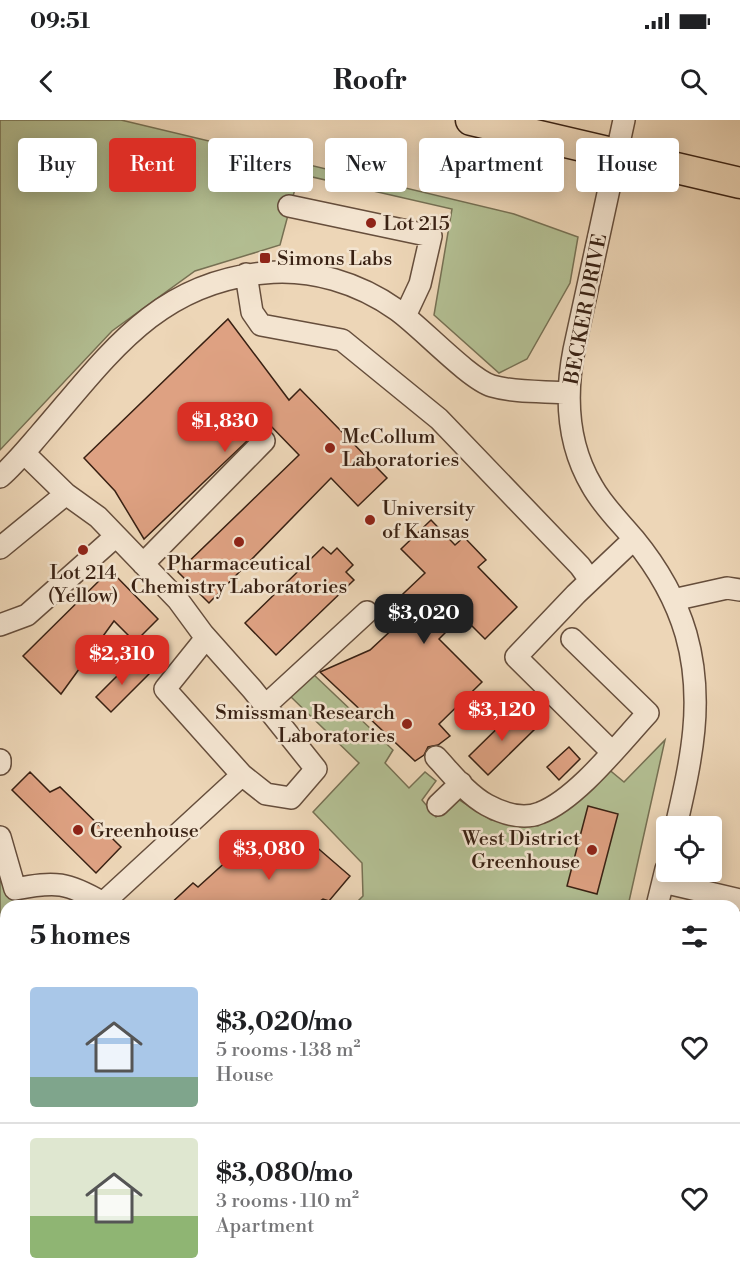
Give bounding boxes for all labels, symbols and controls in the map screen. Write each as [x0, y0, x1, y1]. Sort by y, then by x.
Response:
text: 09:51 [30, 8, 90, 35]
text: Roofr [333, 64, 407, 98]
icon: back [30, 65, 63, 98]
icon: search [677, 65, 710, 98]
chip: Buy [18, 138, 97, 192]
chip: Rent [109, 138, 196, 192]
chip: Filters [208, 138, 313, 192]
chip: New [325, 138, 407, 192]
chip: Apartment [419, 138, 564, 192]
chip: House [576, 138, 679, 192]
place label: Lot 215 [383, 212, 450, 237]
marker: Lot 215 [364, 216, 378, 230]
street label: BECKER DRIVE [559, 232, 613, 388]
place label: Simons Labs [277, 247, 392, 272]
marker: Simons Labs [258, 251, 272, 265]
pin: $1,830 [176, 402, 274, 453]
text: $1,830 [191, 409, 259, 434]
place label: McCollum Laboratories [342, 425, 459, 473]
marker: McCollum Laboratories [323, 441, 337, 455]
place label: University of Kansas [382, 497, 475, 545]
marker: University of Kansas [363, 513, 377, 527]
marker: Pharmaceutical Chemistry Laboratories [232, 535, 246, 549]
marker: Lot 214 (Yellow) [76, 543, 90, 557]
place label: Pharmaceutical Chemistry Laboratories [131, 552, 347, 600]
place label: Lot 214 (Yellow) [48, 561, 118, 609]
pin: $3,020 [375, 594, 473, 645]
text: $3,020 [388, 601, 460, 626]
pin: $2,310 [73, 635, 171, 686]
text: $2,310 [89, 642, 155, 667]
pin: $3,120 [453, 691, 551, 742]
text: $3,120 [468, 698, 536, 723]
place label: Smissman Research Laboratories [215, 701, 395, 749]
marker: Smissman Research Laboratories [400, 717, 414, 731]
map controls [656, 816, 722, 882]
button: locate [656, 816, 722, 882]
place label: Greenhouse [90, 819, 199, 844]
marker: Greenhouse [71, 823, 85, 837]
place label: West District Greenhouse [461, 827, 580, 875]
pin: $3,080 [220, 830, 318, 881]
text: $3,080 [233, 837, 305, 862]
marker: West District Greenhouse [585, 843, 599, 857]
text: 5 homes [30, 920, 130, 952]
icon: filters [678, 920, 711, 953]
text: $3,020/mo [216, 1006, 353, 1038]
icon: home [78, 1011, 150, 1083]
icon: heart [678, 1031, 711, 1064]
text: 5 rooms · 138 m² [216, 1038, 360, 1063]
text: House [216, 1063, 274, 1088]
text: $3,080/mo [216, 1157, 353, 1189]
icon: home [78, 1162, 150, 1234]
icon: heart [678, 1182, 711, 1215]
text: 3 rooms · 110 m² [216, 1189, 359, 1214]
text: Apartment [216, 1214, 314, 1239]

